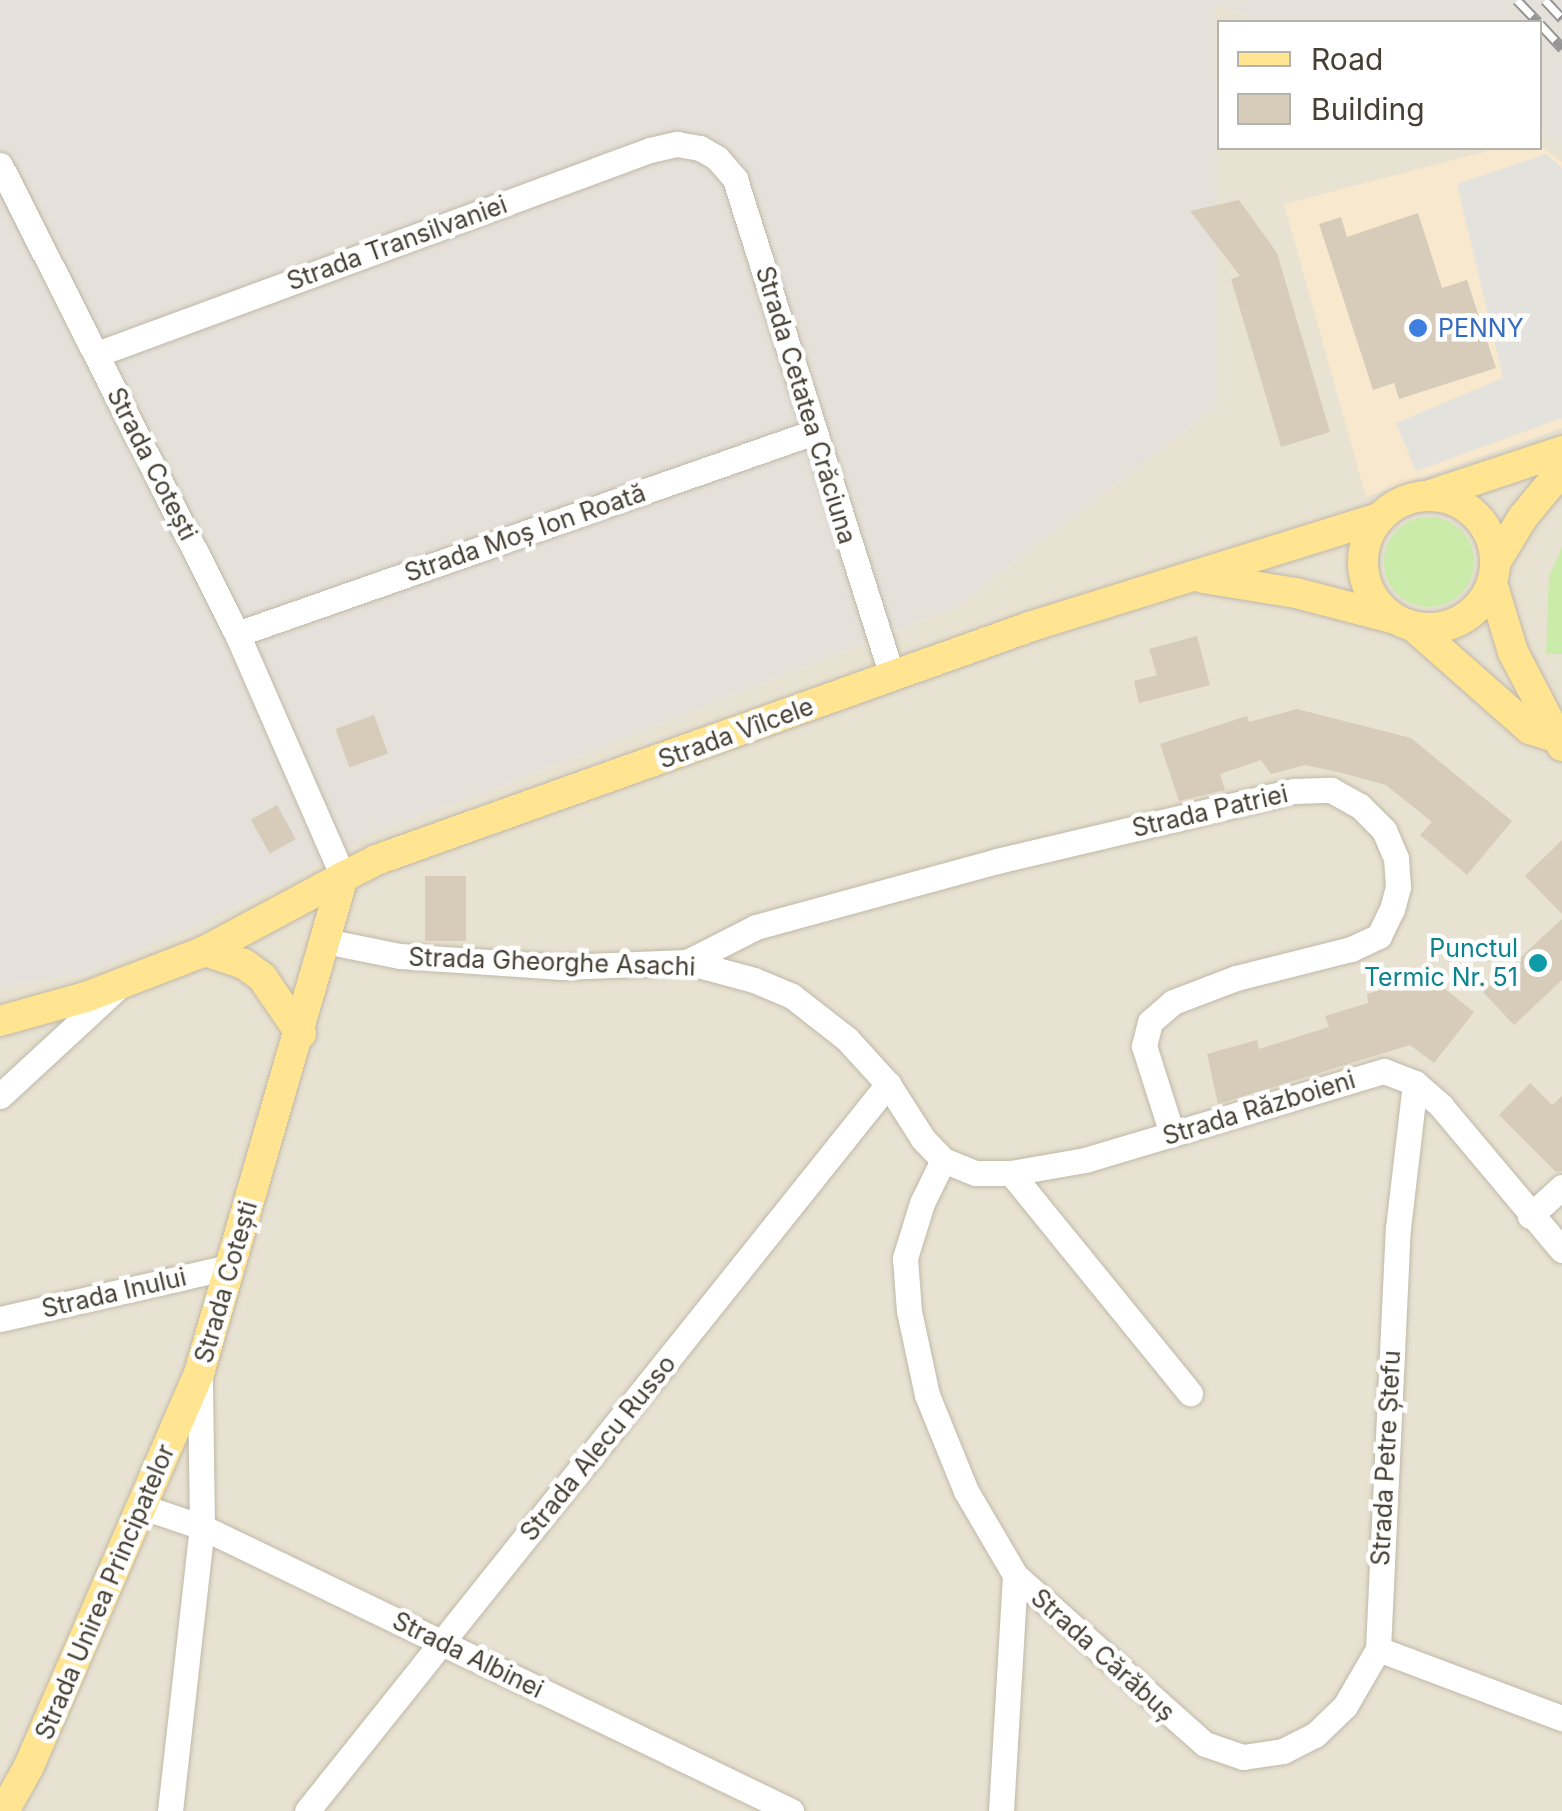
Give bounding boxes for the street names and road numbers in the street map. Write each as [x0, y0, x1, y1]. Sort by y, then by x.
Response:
street label: Strada Transilvaniei [283, 189, 511, 297]
street label: Strada Cetatea Crăciuna [749, 263, 863, 547]
street label: Strada Cotești [101, 383, 203, 545]
street label: Strada Moș Ion Roată [401, 478, 649, 588]
street label: Strada Vîlcele [654, 691, 818, 775]
street label: Strada Patriei [1129, 779, 1291, 843]
street label: Strada Gheorghe Asachi [408, 942, 696, 982]
street label: Strada Războieni [1159, 1064, 1359, 1152]
street label: Strada Cotești [189, 1197, 263, 1367]
street label: Strada Inului [39, 1262, 189, 1324]
street label: Strada Alecu Russo [514, 1349, 682, 1547]
street label: Strada Petre Ștefu [1365, 1349, 1407, 1567]
street label: Strada Unirea Principatelor [29, 1440, 181, 1744]
street label: Strada Cărăbuș [1025, 1583, 1181, 1727]
street label: Strada Albinei [388, 1606, 548, 1704]

